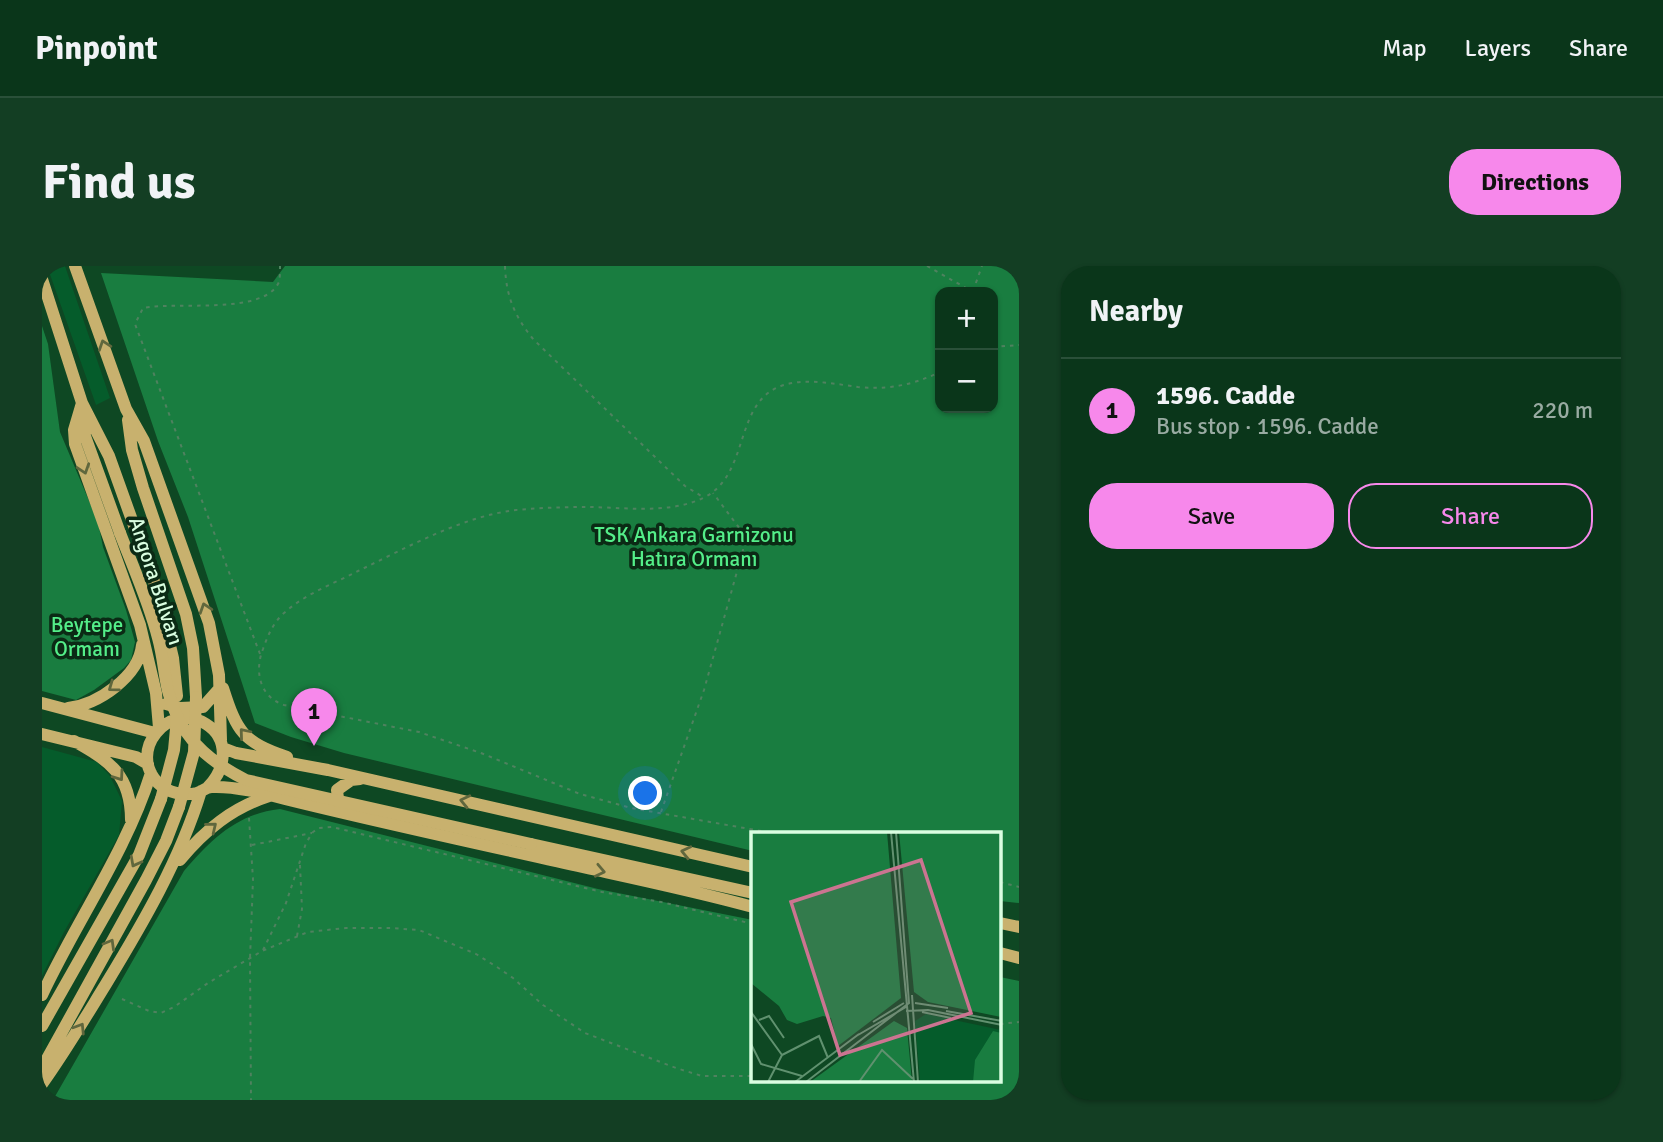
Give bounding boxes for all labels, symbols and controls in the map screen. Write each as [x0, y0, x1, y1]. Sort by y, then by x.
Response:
text: Pinpoint [35, 28, 158, 69]
text: Map [1382, 33, 1427, 63]
text: Layers [1465, 33, 1531, 63]
text: Share [1569, 33, 1628, 63]
button: Directions [1449, 149, 1621, 215]
text: Find us [42, 152, 195, 212]
map controls [935, 287, 998, 413]
button: + [935, 287, 998, 350]
text: Nearby [1089, 293, 1183, 330]
one-way arrow [98, 339, 112, 351]
button: − [935, 350, 998, 413]
text: 1596. Cadde [1156, 380, 1295, 412]
text: 1 [1106, 396, 1118, 425]
text: 220 m [1532, 396, 1593, 425]
text: Bus stop · 1596. Cadde [1156, 412, 1379, 441]
one-way arrow [75, 462, 90, 474]
button: Save [1089, 483, 1334, 549]
button: Share [1348, 483, 1593, 549]
street label: Angora Bulvarı [123, 514, 189, 648]
park label: TSK Ankara Garnizonu Hatıra Ormanı [594, 522, 794, 572]
one-way arrow [198, 603, 213, 615]
park label: Beytepe Ormanı [51, 612, 123, 662]
one-way arrow [108, 678, 121, 691]
pin: 1 [291, 688, 337, 746]
one-way arrow [240, 728, 253, 741]
one-way arrow [111, 768, 123, 781]
your location [628, 776, 662, 810]
one-way arrow [459, 795, 471, 810]
one-way arrow [205, 822, 217, 835]
inset map [751, 832, 1002, 1082]
one-way arrow [681, 846, 693, 860]
one-way arrow [130, 855, 143, 867]
one-way arrow [594, 862, 606, 877]
one-way arrow [102, 938, 115, 951]
one-way arrow [71, 1022, 84, 1035]

